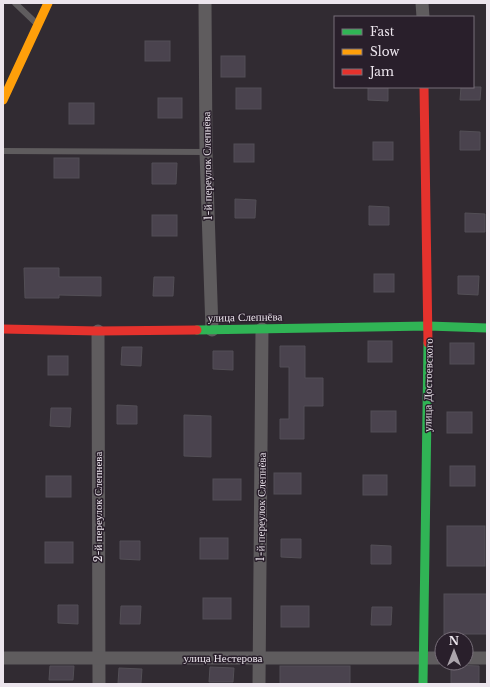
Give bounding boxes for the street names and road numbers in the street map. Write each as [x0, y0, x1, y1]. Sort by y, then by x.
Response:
street label: 1-й переулок Слепнёва [199, 111, 215, 220]
street label: улица Слепнёва [208, 309, 283, 325]
street label: улица Достоевского [420, 338, 436, 432]
street label: 2-й переулок Слепнева [91, 452, 105, 562]
street label: 1-й переулок Слепнёва [253, 452, 269, 561]
street label: улица Нестерова [184, 651, 263, 665]

